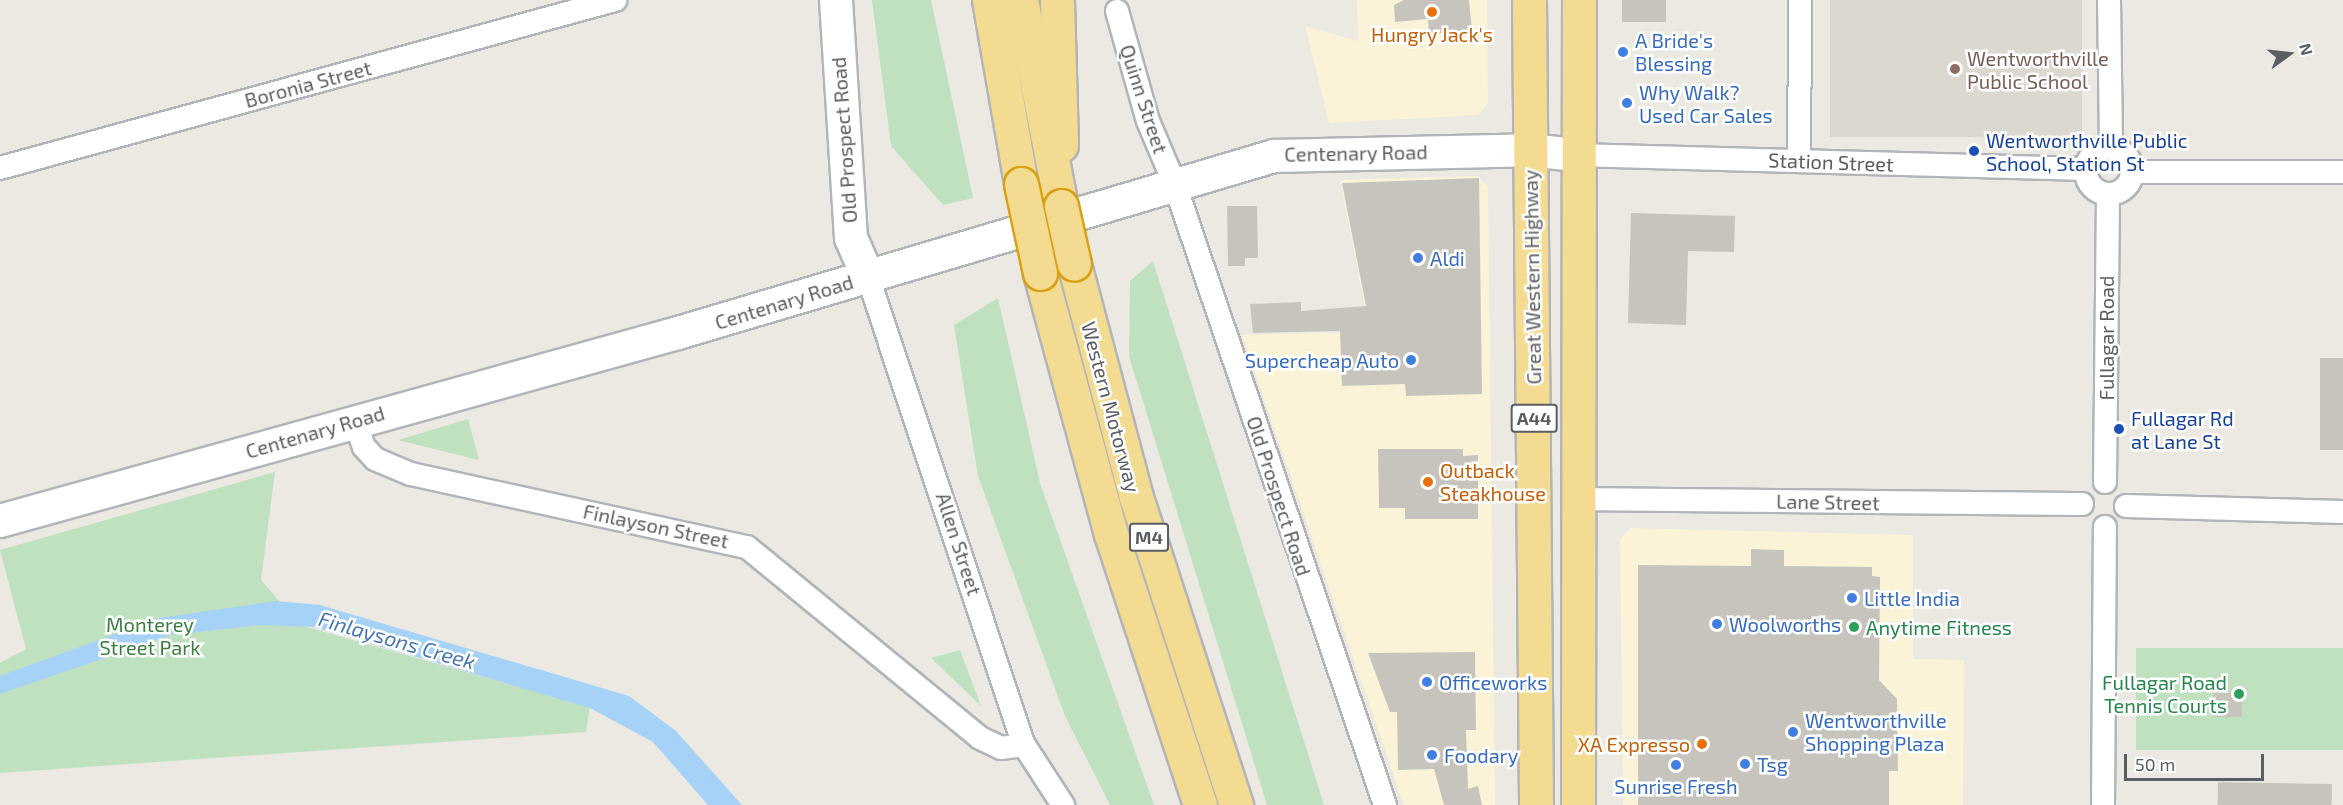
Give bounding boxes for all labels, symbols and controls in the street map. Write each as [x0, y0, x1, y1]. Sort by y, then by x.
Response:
marker: Hungry Jack's [1425, 5, 1439, 19]
place label: Hungry Jack's [1371, 22, 1493, 46]
north arrow [2259, 24, 2319, 84]
place label: A Bride's Blessing [1635, 28, 1714, 75]
text: N [2296, 41, 2318, 57]
street label: Quinn Street [1115, 42, 1173, 156]
marker: A Bride's Blessing [1616, 45, 1630, 59]
place label: Wentworthville Public School [1967, 46, 2109, 93]
street label: Boronia Street [242, 56, 374, 112]
street label: Old Prospect Road [826, 56, 862, 224]
marker: Wentworthville Public School [1948, 62, 1962, 76]
place label: Why Walk? Used Car Sales [1639, 80, 1773, 127]
marker: Why Walk? Used Car Sales [1620, 96, 1634, 110]
place label: Wentworthville Public School, Station St [1986, 128, 2188, 175]
street label: Centenary Road [1284, 140, 1428, 166]
marker: Wentworthville Public School, Station St [1967, 144, 1981, 158]
street label: Station Street [1768, 148, 1894, 176]
street label: Great Western Highway [1518, 169, 1546, 385]
place label: Aldi [1430, 246, 1465, 270]
marker: Aldi [1411, 251, 1425, 265]
street label: Centenary Road [712, 269, 856, 335]
street label: Fullagar Road [2094, 275, 2118, 401]
street label: Western Motorway [1077, 319, 1145, 495]
place label: Supercheap Auto [1244, 348, 1399, 372]
marker: Supercheap Auto [1404, 353, 1418, 367]
street label: Centenary Road [243, 401, 387, 463]
road number: A44 [1510, 403, 1558, 433]
place label: Fullagar Rd at Lane St [2131, 406, 2234, 453]
street label: Old Prospect Road [1242, 413, 1316, 579]
marker: Fullagar Rd at Lane St [2112, 422, 2126, 436]
place label: Outback Steakhouse [1440, 458, 1546, 505]
marker: Outback Steakhouse [1421, 475, 1435, 489]
street label: Lane Street [1776, 489, 1880, 515]
street label: Allen Street [931, 490, 987, 598]
street label: Finlayson Street [581, 499, 731, 553]
road number: M4 [1128, 522, 1170, 552]
place label: Little India [1864, 586, 1960, 610]
marker: Little India [1845, 591, 1859, 605]
water label: Finlaysons Creek [316, 606, 478, 674]
place label: Woolworths [1729, 612, 1841, 636]
park label: Monterey Street Park [100, 613, 200, 660]
place label: Anytime Fitness [1866, 615, 2012, 639]
marker: Woolworths [1710, 617, 1724, 631]
marker: Anytime Fitness [1847, 620, 1861, 634]
place label: Officeworks [1439, 670, 1547, 694]
place label: Fullagar Road Tennis Courts [2102, 670, 2227, 717]
marker: Officeworks [1420, 675, 1434, 689]
marker: Fullagar Road Tennis Courts [2232, 687, 2246, 701]
place label: Wentworthville Shopping Plaza [1805, 708, 1947, 755]
marker: Wentworthville Shopping Plaza [1786, 725, 1800, 739]
place label: XA Expresso [1577, 732, 1690, 756]
marker: XA Expresso [1695, 737, 1709, 751]
scale bar [2127, 742, 2266, 780]
place label: Foodary [1444, 743, 1518, 767]
marker: Foodary [1425, 748, 1439, 762]
place label: Tsg [1757, 752, 1788, 776]
text: 50 m [2135, 753, 2175, 775]
marker: Tsg [1738, 757, 1752, 771]
marker: Sunrise Fresh [1669, 758, 1683, 772]
place label: Sunrise Fresh [1614, 774, 1738, 798]

